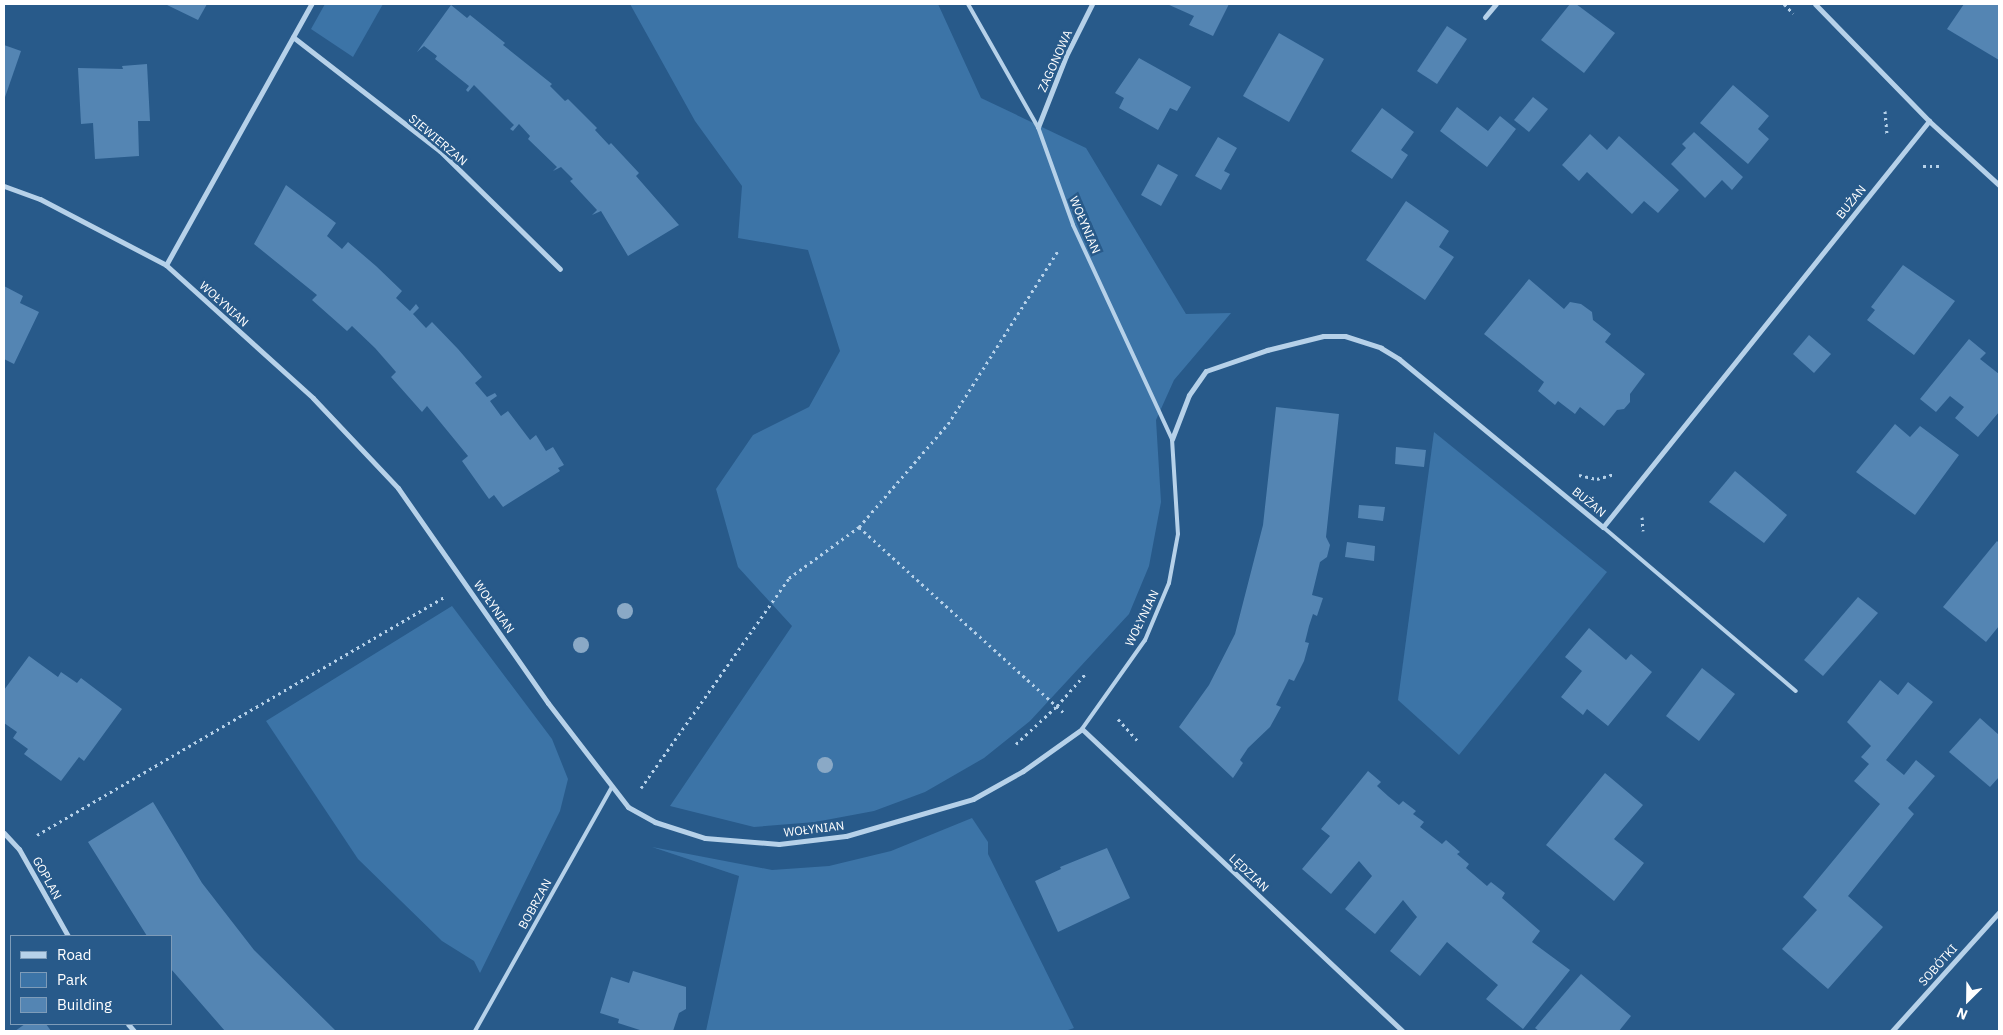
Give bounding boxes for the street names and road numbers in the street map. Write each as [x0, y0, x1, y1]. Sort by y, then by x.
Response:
street label: ZAGONOWA [1035, 28, 1075, 94]
street label: SIEWIERZAN [406, 111, 470, 169]
street label: BUŻAN [1833, 182, 1869, 222]
street label: WOŁYNIAN [1066, 194, 1104, 256]
street label: WOŁYNIAN [197, 278, 251, 330]
street label: BUŻAN [1569, 484, 1609, 520]
street label: WOŁYNIAN [471, 578, 517, 636]
street label: WOŁYNIAN [1122, 587, 1162, 649]
street label: WOŁYNIAN [783, 818, 845, 840]
street label: LĘDZIAN [1226, 851, 1272, 895]
street label: GOPLAN [29, 854, 65, 902]
street label: BOBRZAN [515, 876, 555, 932]
street label: SOBÓTKI [1916, 941, 1960, 989]

